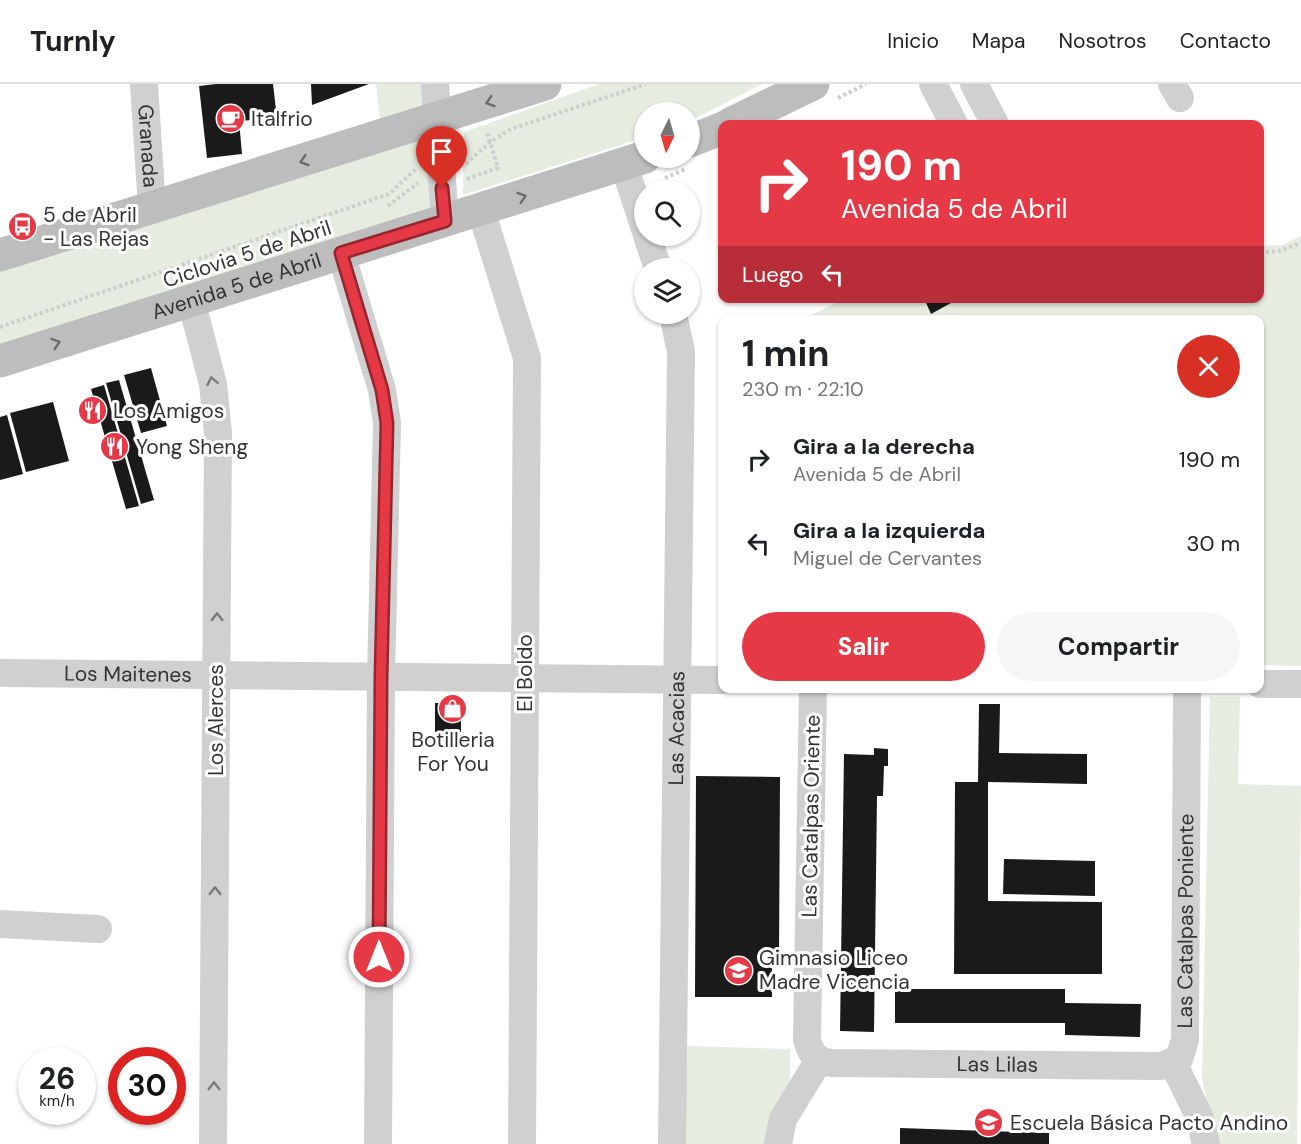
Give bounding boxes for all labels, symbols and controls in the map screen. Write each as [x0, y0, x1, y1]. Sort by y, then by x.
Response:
text: Turnly [30, 23, 116, 60]
text: Inicio [887, 27, 939, 55]
text: Mapa [972, 27, 1026, 55]
text: Nosotros [1059, 27, 1147, 55]
text: Contacto [1180, 27, 1271, 55]
one-way arrow [485, 95, 496, 107]
north arrow [634, 102, 700, 168]
map controls [634, 102, 700, 324]
street label: Granada [131, 103, 165, 188]
cafe icon: Italfrio [214, 103, 246, 135]
place label: Italfrio [251, 105, 313, 133]
pin [416, 126, 467, 188]
icon: arrive [425, 135, 458, 168]
text: 190 m [841, 138, 962, 193]
icon: right [742, 144, 820, 222]
one-way arrow [299, 154, 310, 166]
button: search [634, 180, 700, 246]
text: Avenida 5 de Abril [841, 191, 1068, 226]
one-way arrow [516, 192, 527, 204]
place label: 5 de Abril - Las Rejas [43, 201, 149, 253]
bus stop icon: 5 de Abril - Las Rejas [6, 211, 38, 243]
street label: Ciclovia 5 de Abril [159, 214, 335, 294]
street label: Avenida 5 de Abril [148, 246, 325, 326]
button: layers [634, 258, 700, 324]
icon: left [816, 258, 849, 291]
text: Luego [742, 260, 804, 289]
text: 1 min [742, 330, 830, 377]
button: close [1177, 335, 1240, 398]
one-way arrow [50, 338, 61, 351]
one-way arrow [206, 376, 219, 386]
text: 230 m · 22:10 [742, 376, 864, 402]
restaurant icon: Los Amigos [76, 395, 108, 427]
place label: Los Amigos [113, 397, 224, 425]
restaurant icon: Yong Sheng [99, 431, 131, 463]
text: Gira a la derecha [793, 432, 975, 461]
place label: Yong Sheng [136, 433, 248, 461]
icon: right [742, 443, 775, 476]
text: 190 m [1179, 445, 1240, 474]
text: Avenida 5 de Abril [793, 461, 961, 487]
text: Gira a la izquierda [793, 516, 985, 545]
icon: left [742, 527, 775, 560]
text: 30 m [1186, 529, 1240, 558]
text: Miguel de Cervantes [793, 545, 982, 571]
button: Salir [742, 612, 985, 681]
button: Compartir [997, 612, 1240, 681]
one-way arrow [211, 613, 223, 622]
street label: El Boldo [511, 634, 539, 712]
street label: Los Maitenes [64, 660, 192, 689]
street label: Los Alerces [202, 664, 230, 776]
street label: Las Acacias [662, 671, 691, 785]
shop icon: Botilleria For You [437, 693, 469, 725]
street label: Las Catalpas Oriente [795, 714, 827, 918]
place label: Botilleria For You [411, 726, 495, 778]
street label: Las Catalpas Poniente [1171, 813, 1200, 1029]
one-way arrow [209, 886, 221, 895]
position arrow [347, 925, 411, 989]
place label: Gimnasio Liceo Madre Vicencia [759, 944, 910, 996]
school or university icon: Gimnasio Liceo Madre Vicencia [722, 954, 754, 986]
speed limit sign: 30 [108, 1047, 186, 1125]
street label: Las Lilas [956, 1050, 1038, 1079]
text: 26 [39, 1059, 75, 1098]
one-way arrow [208, 1081, 220, 1090]
text: km/h [39, 1091, 75, 1111]
school or university icon: Escuela Básica Pacto Andino [973, 1107, 1005, 1139]
place label: Escuela Básica Pacto Andino [1010, 1109, 1288, 1137]

